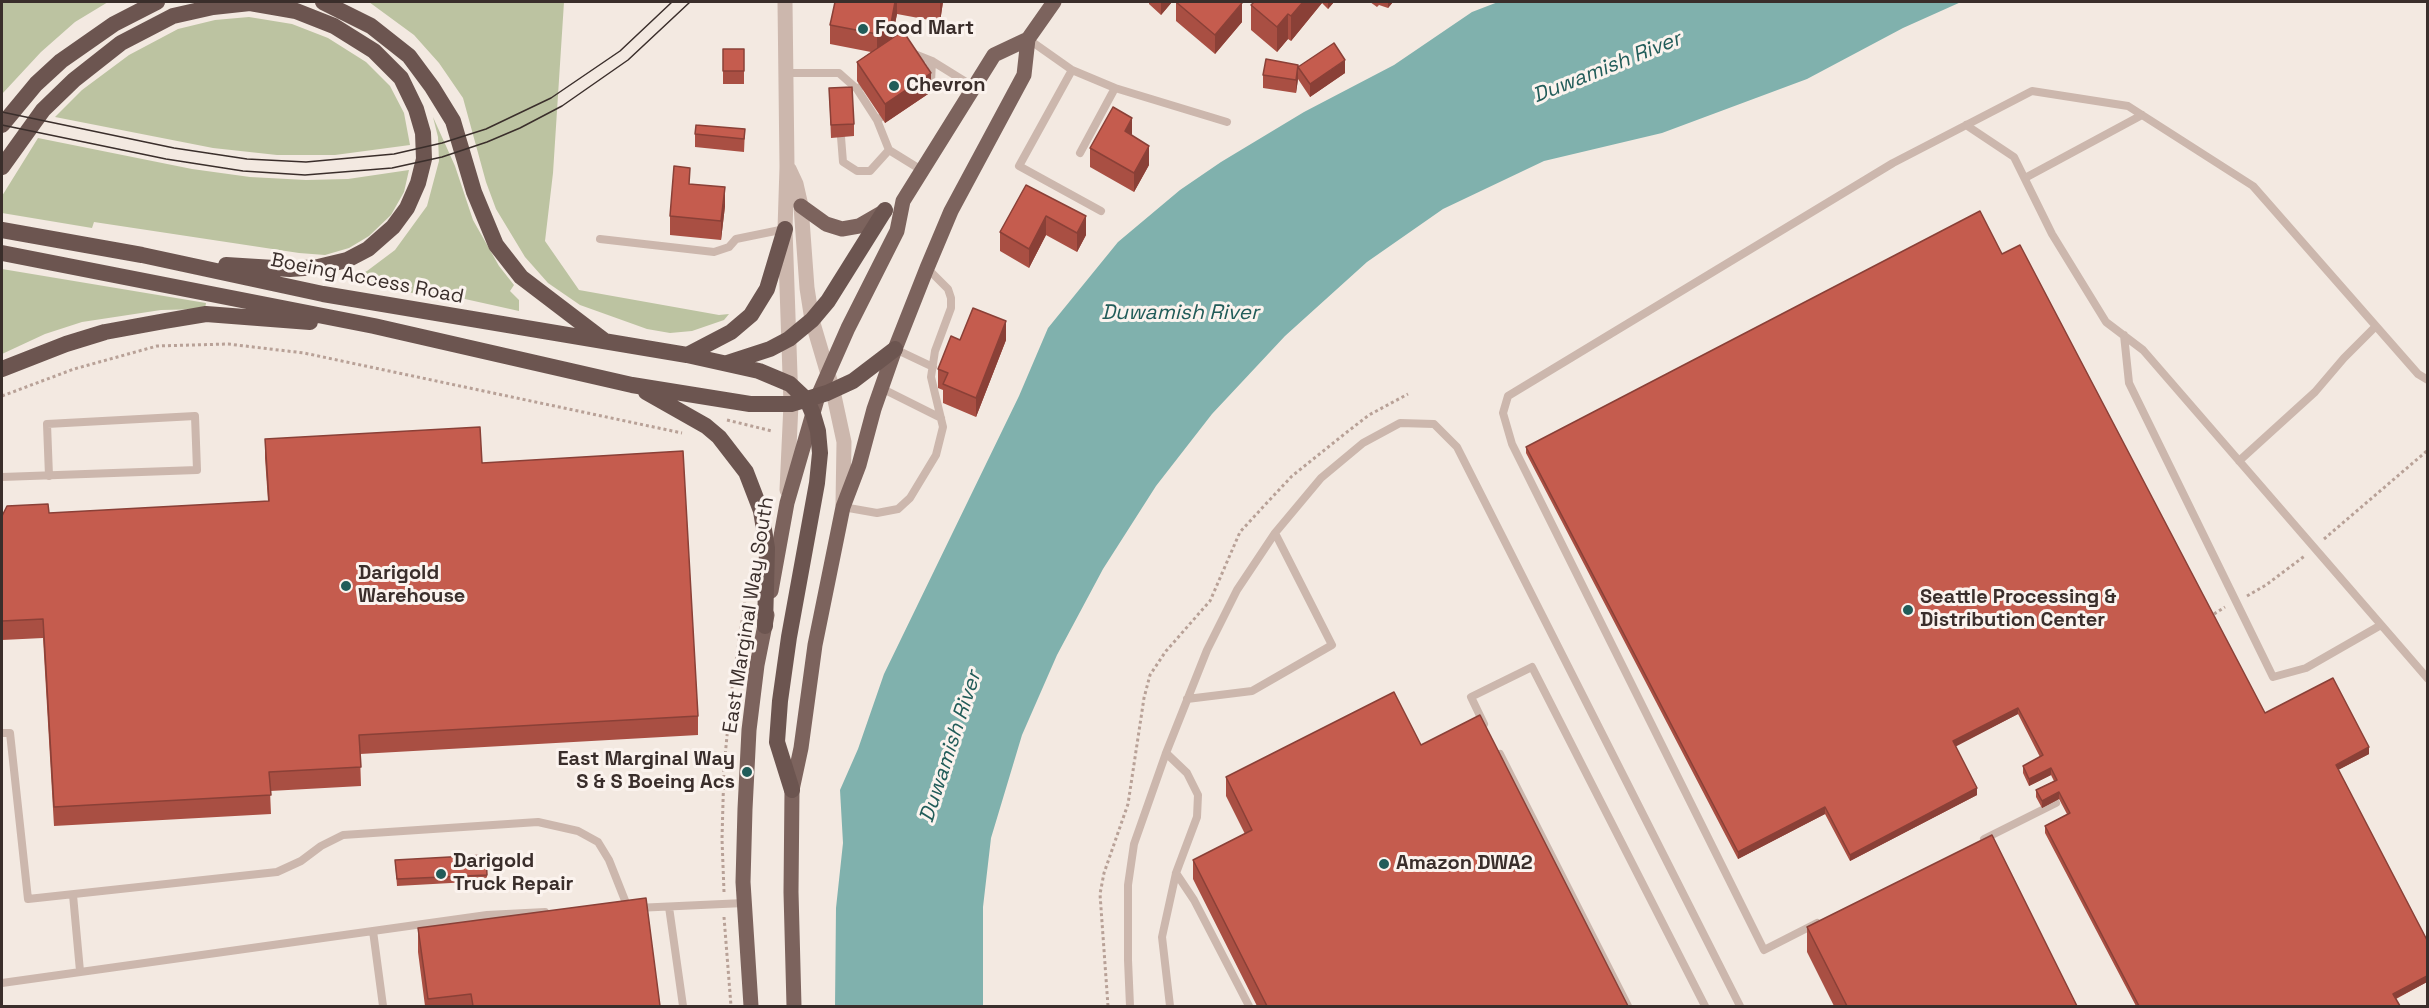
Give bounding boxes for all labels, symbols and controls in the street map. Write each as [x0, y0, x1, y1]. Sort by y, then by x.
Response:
place label: Food Mart [875, 17, 974, 41]
marker: Food Mart [856, 22, 870, 36]
water label: Duwamish River [1529, 27, 1685, 109]
place label: Chevron [906, 74, 986, 98]
marker: Chevron [887, 79, 901, 93]
street label: Boeing Access Road [268, 248, 466, 310]
water label: Duwamish River [1101, 300, 1259, 326]
street label: East Marginal Way South [718, 495, 780, 735]
place label: Darigold Warehouse [358, 562, 465, 609]
marker: Darigold Warehouse [339, 579, 353, 593]
place label: Seattle Processing & Distribution Center [1920, 586, 2116, 633]
marker: Seattle Processing & Distribution Center [1901, 603, 1915, 617]
water label: Duwamish River [915, 668, 987, 826]
place label: East Marginal Way S & S Boeing Acs [557, 748, 735, 795]
marker: East Marginal Way S & S Boeing Acs [740, 765, 754, 779]
place label: Darigold Truck Repair [453, 850, 573, 897]
place label: Amazon DWA2 [1396, 852, 1533, 876]
marker: Amazon DWA2 [1377, 857, 1391, 871]
marker: Darigold Truck Repair [434, 867, 448, 881]

